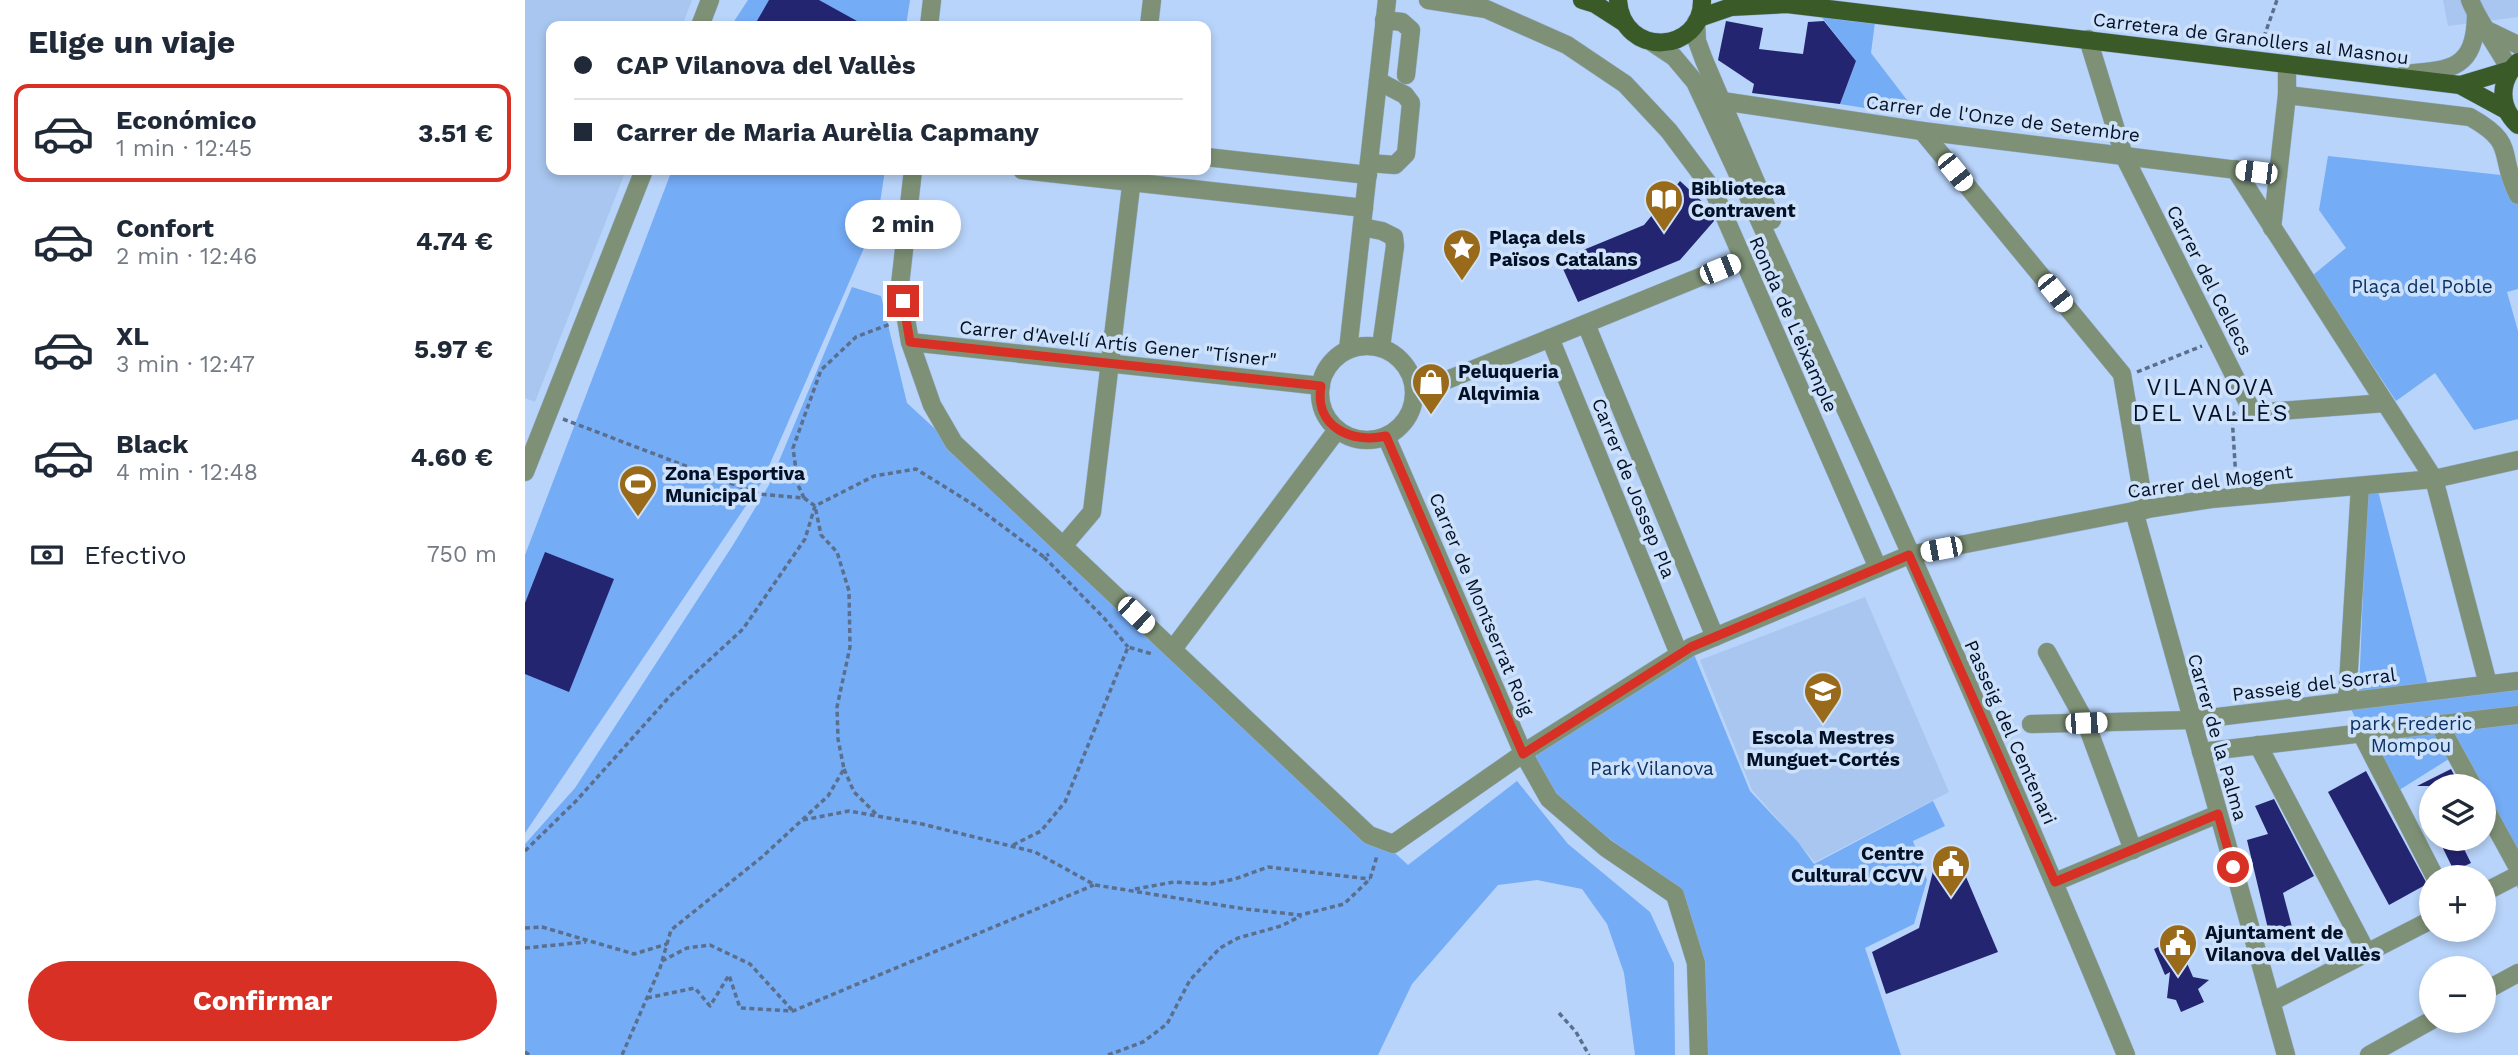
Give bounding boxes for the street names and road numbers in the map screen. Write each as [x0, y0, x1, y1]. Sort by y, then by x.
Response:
street label: Carretera de Granollers al Masnou [2092, 8, 2410, 69]
street label: Carrer de l'Onze de Setembre [1865, 90, 2141, 147]
street label: Carrer del Cellecs [2162, 201, 2257, 359]
street label: Ronda de L'eixample [1744, 233, 1843, 416]
street label: Carrer d'Avel·lí Artís Gener "Tísner" [958, 315, 1278, 372]
street label: Carrer de Jossep Pla [1587, 395, 1680, 582]
street label: Carrer del Mogent [2126, 460, 2294, 503]
street label: Carrer de Montserrat Roig [1424, 489, 1539, 720]
street label: Passeig del Centenari [1959, 636, 2062, 828]
street label: Carrer de la Palma [2183, 651, 2252, 824]
street label: Passeig del Sorral [2231, 663, 2397, 706]

